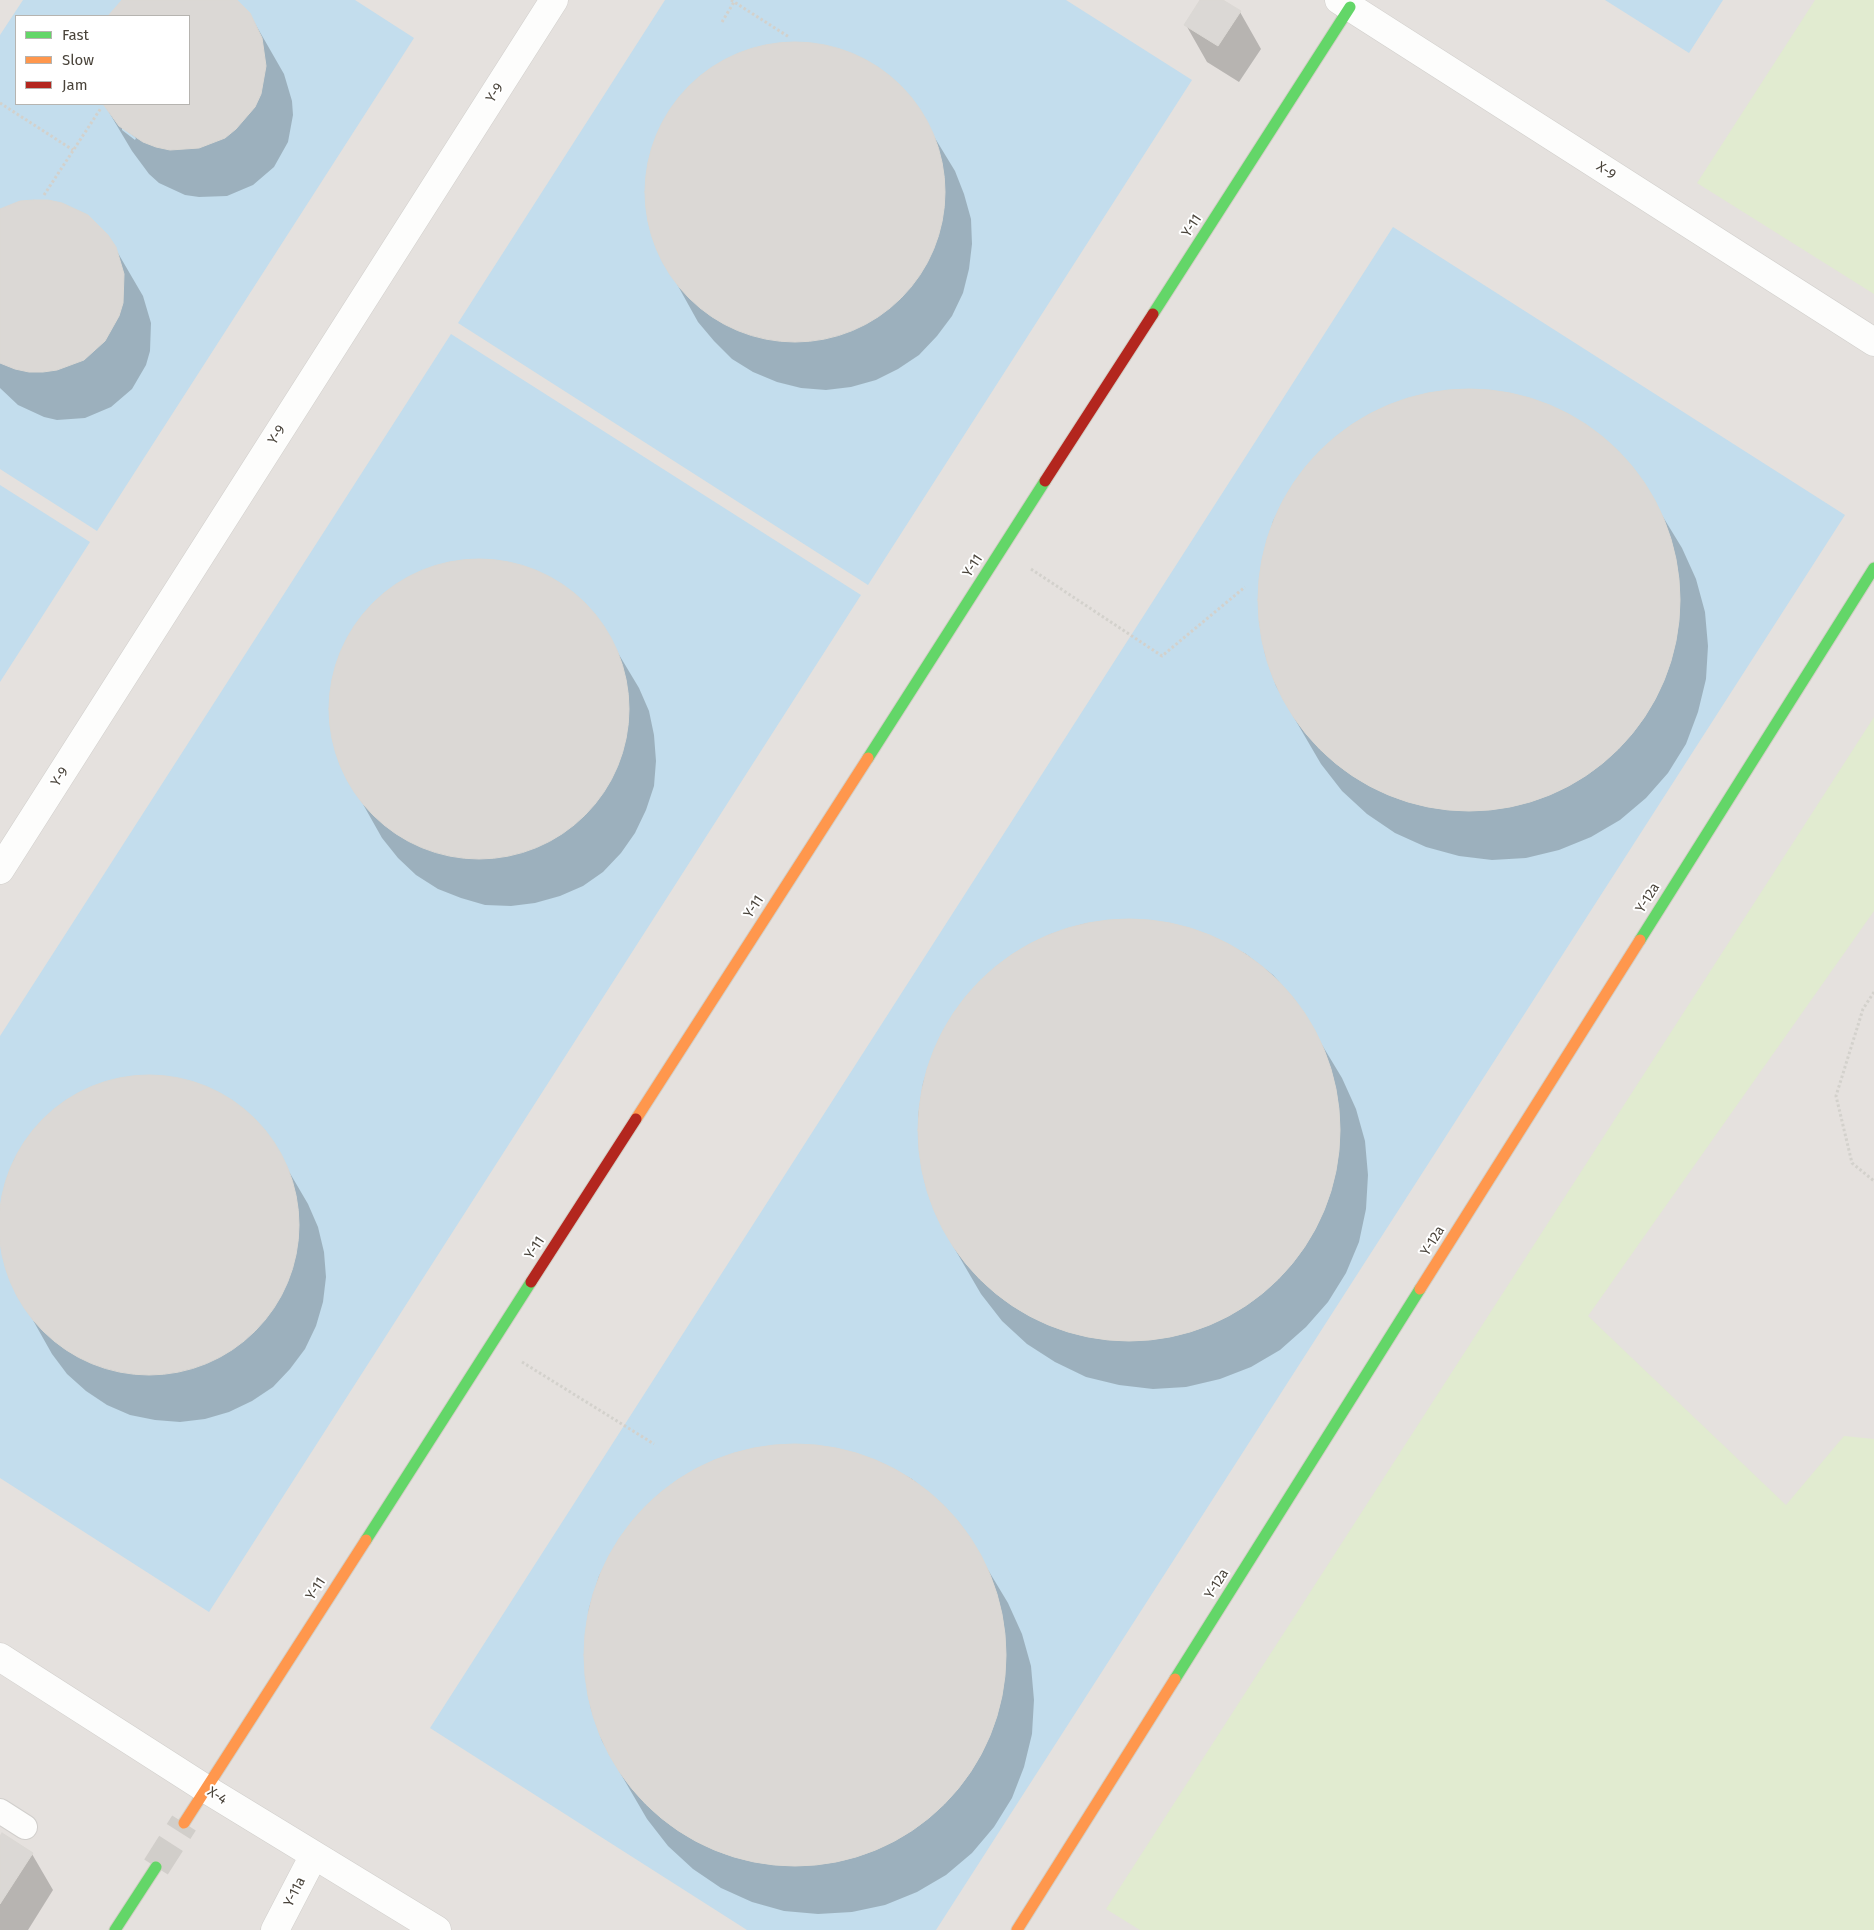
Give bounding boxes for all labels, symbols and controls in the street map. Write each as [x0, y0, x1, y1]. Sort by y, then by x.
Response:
legend [15, 15, 190, 105]
text: Fast [62, 26, 89, 44]
text: Slow [62, 51, 94, 69]
text: Jam [62, 76, 88, 94]
street label: Y-9 [483, 80, 507, 106]
street label: X-9 [1593, 159, 1619, 183]
street label: Y-11 [1179, 212, 1205, 240]
street label: Y-9 [265, 422, 289, 448]
street label: Y-11 [960, 552, 986, 580]
street label: Y-9 [48, 764, 72, 790]
street label: Y-12a [1632, 880, 1664, 916]
street label: Y-11 [741, 893, 767, 921]
street label: Y-12a [1417, 1223, 1449, 1259]
street label: Y-11 [522, 1234, 548, 1262]
street label: Y-12a [1201, 1566, 1233, 1602]
street label: Y-11 [303, 1575, 329, 1603]
street label: X-4 [204, 1784, 230, 1808]
street label: Y-11a [280, 1874, 310, 1910]

